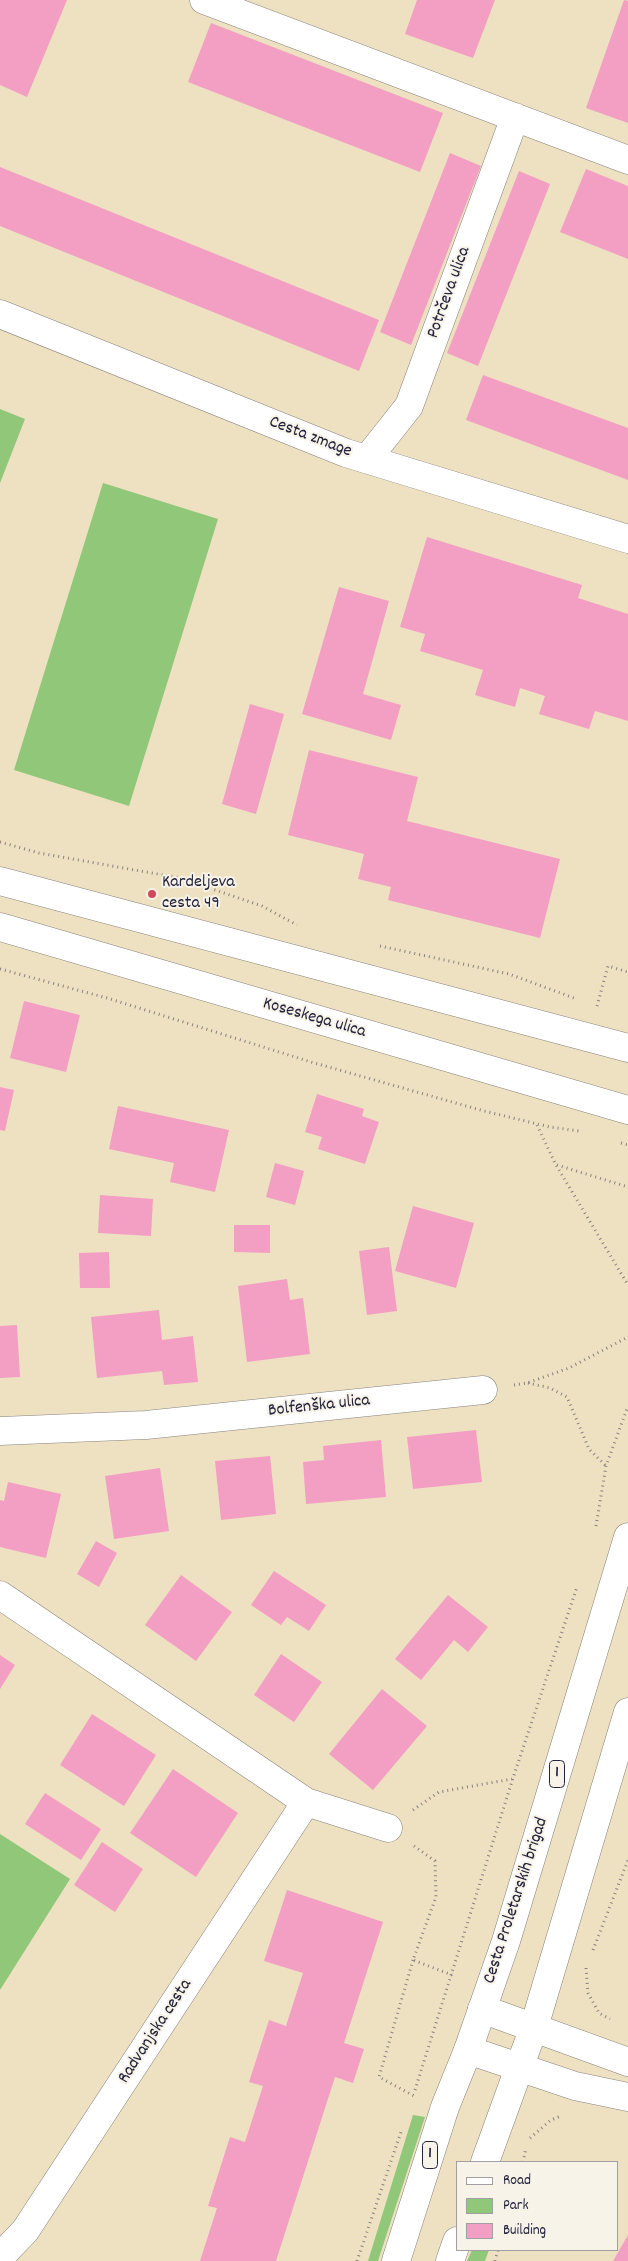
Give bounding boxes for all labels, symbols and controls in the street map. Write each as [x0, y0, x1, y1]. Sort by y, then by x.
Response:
street label: Potrčeva ulica [423, 244, 477, 342]
street label: Cesta zmage [265, 412, 355, 464]
place label: Kardeljeva cesta 49 [162, 873, 235, 916]
marker: Kardeljeva cesta 49 [146, 888, 158, 900]
street label: Koseskega ulica [260, 994, 368, 1044]
street label: Bolfenška ulica [267, 1391, 371, 1423]
road number: 1 [550, 1760, 564, 1788]
street label: Cesta Proletarskih brigad [480, 1815, 554, 1987]
street label: Radvanjska cesta [114, 1976, 198, 2088]
road number: 1 [422, 2142, 438, 2168]
legend [456, 2161, 618, 2251]
text: Road [503, 2170, 531, 2192]
text: Park [503, 2195, 529, 2217]
text: Building [503, 2220, 546, 2242]

